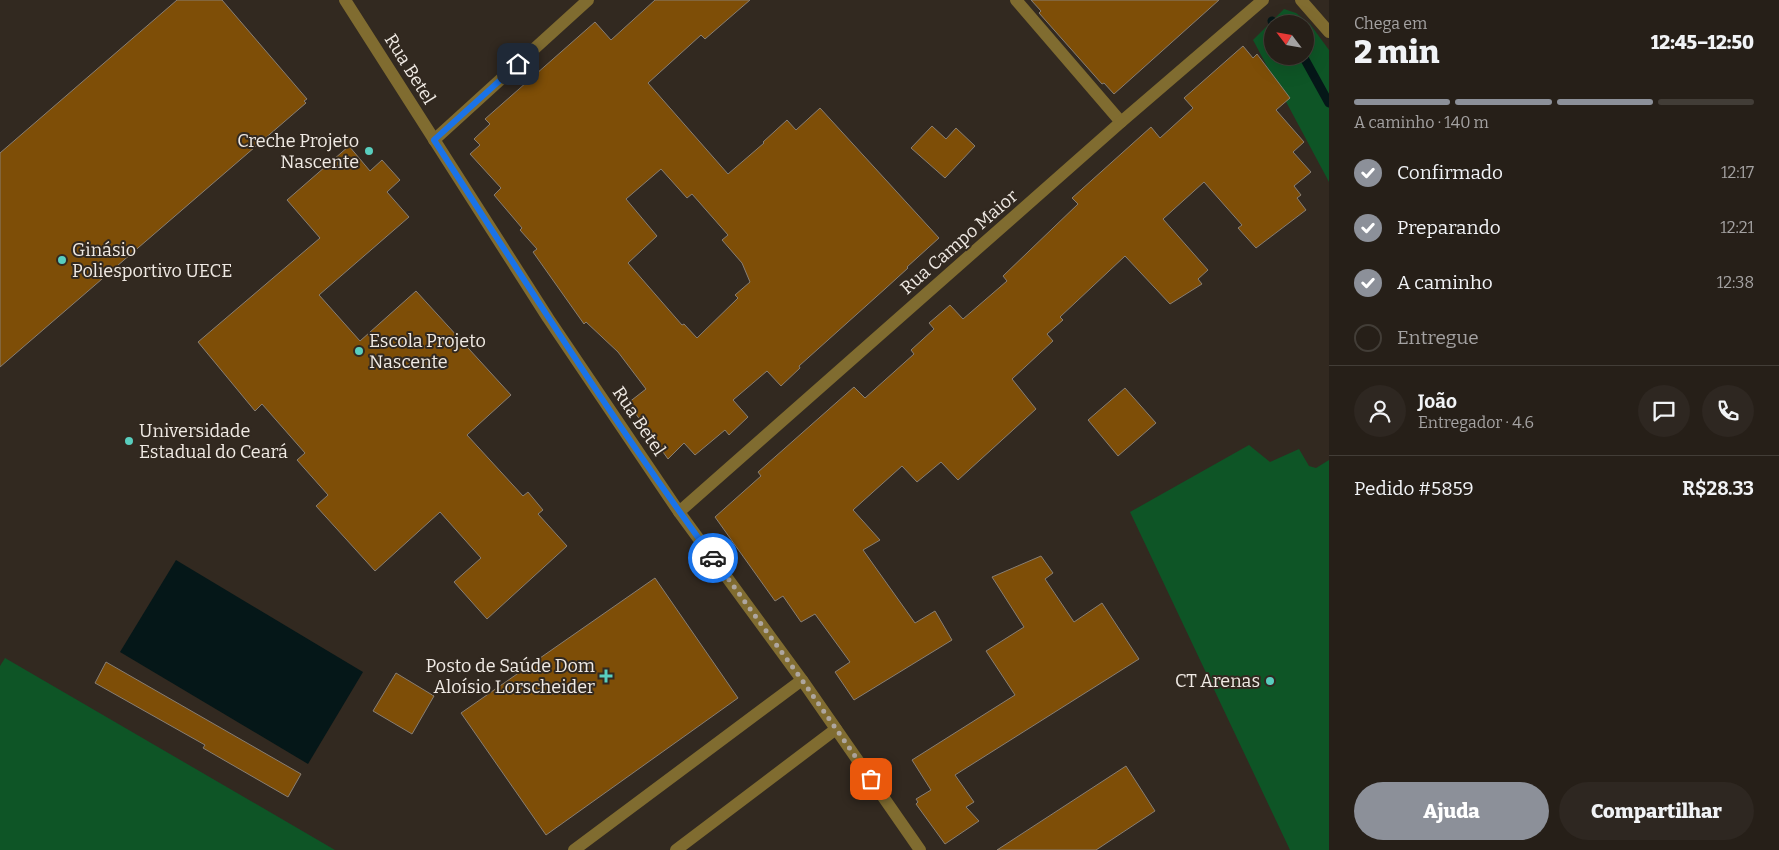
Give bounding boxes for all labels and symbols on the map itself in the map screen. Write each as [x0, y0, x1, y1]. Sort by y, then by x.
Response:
north arrow [1264, 15, 1314, 65]
street label: Rua Betel [380, 30, 440, 108]
pin [497, 43, 539, 85]
place label: Creche Projeto Nascente [237, 130, 359, 173]
marker: Creche Projeto Nascente [363, 145, 375, 157]
street label: Rua Campo Maior [896, 185, 1022, 299]
place label: Ginásio Poliesportivo UECE [72, 239, 232, 282]
marker: Ginásio Poliesportivo UECE [56, 254, 68, 266]
place label: Escola Projeto Nascente [369, 330, 486, 373]
marker: Escola Projeto Nascente [353, 345, 365, 357]
street label: Rua Betel [608, 382, 670, 460]
place label: Universidade Estadual do Ceará [139, 420, 288, 463]
marker: Universidade Estadual do Ceará [123, 435, 135, 447]
courier [688, 533, 738, 583]
place label: Posto de Saúde Dom Aloísio Lorscheider [425, 655, 595, 698]
marker: Posto de Saúde Dom Aloísio Lorscheider [599, 669, 613, 683]
place label: CT Arenas [1175, 670, 1260, 692]
marker: CT Arenas [1264, 675, 1276, 687]
pin [850, 758, 892, 800]

